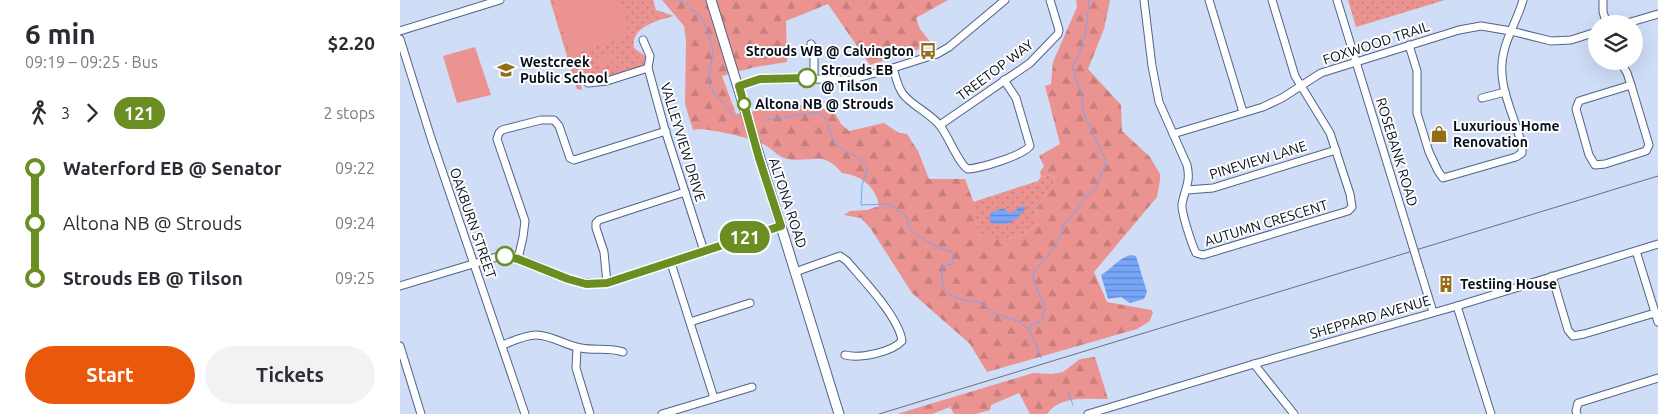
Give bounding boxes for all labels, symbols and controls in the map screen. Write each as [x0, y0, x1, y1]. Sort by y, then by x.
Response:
map controls [1588, 15, 1643, 70]
button: layers [1588, 15, 1643, 70]
text: 6 min [25, 18, 96, 49]
street label: FOXWOOD TRAIL [1321, 18, 1431, 68]
text: $2.20 [327, 32, 375, 54]
street label: TREETOP WAY [954, 36, 1036, 104]
bus stop icon: Strouds WB @ Calvington [918, 41, 938, 61]
place label: Strouds WB @ Calvington [746, 43, 914, 59]
text: 09:19 – 09:25 · Bus [25, 53, 158, 71]
place label: Westcreek Public School [520, 54, 608, 86]
school or university icon: Westcreek Public School [496, 60, 516, 80]
place label: Strouds EB @ Tilson [821, 62, 893, 94]
marker: Strouds EB @ Tilson [797, 68, 817, 88]
street label: VALLEYVIEW DRIVE [657, 81, 709, 203]
place label: Altona NB @ Strouds [755, 96, 894, 112]
street label: ROSEBANK ROAD [1373, 96, 1421, 208]
marker: Altona NB @ Strouds [737, 97, 751, 111]
icon: walk [25, 99, 53, 127]
icon: forward [78, 99, 106, 127]
text: 121 [124, 103, 155, 123]
text: 3 [61, 104, 70, 122]
text: 2 stops [323, 104, 375, 122]
place label: Luxurious Home Renovation [1453, 118, 1560, 150]
shop icon: Luxurious Home Renovation [1429, 124, 1449, 144]
street label: PINEVIEW LANE [1207, 138, 1309, 182]
street label: ALTONA ROAD [766, 156, 810, 250]
text: Waterford EB @ Senator [63, 157, 282, 179]
text: 09:22 [335, 159, 375, 177]
street label: OAKBURN STREET [447, 166, 500, 281]
street label: AUTUMN CRESCENT [1202, 197, 1330, 249]
text: Altona NB @ Strouds [63, 212, 242, 234]
text: 09:24 [335, 214, 375, 232]
line badge: 121 [716, 221, 774, 253]
text: 121 [730, 227, 760, 247]
unlabelled marker [495, 246, 515, 266]
text: Strouds EB @ Tilson [63, 267, 243, 289]
text: 09:25 [335, 269, 375, 287]
building icon: Testiing House [1436, 274, 1456, 294]
place label: Testiing House [1460, 276, 1557, 292]
street label: SHEPPARD AVENUE [1308, 292, 1432, 342]
button: Start [25, 346, 195, 404]
button: Tickets [205, 346, 375, 404]

